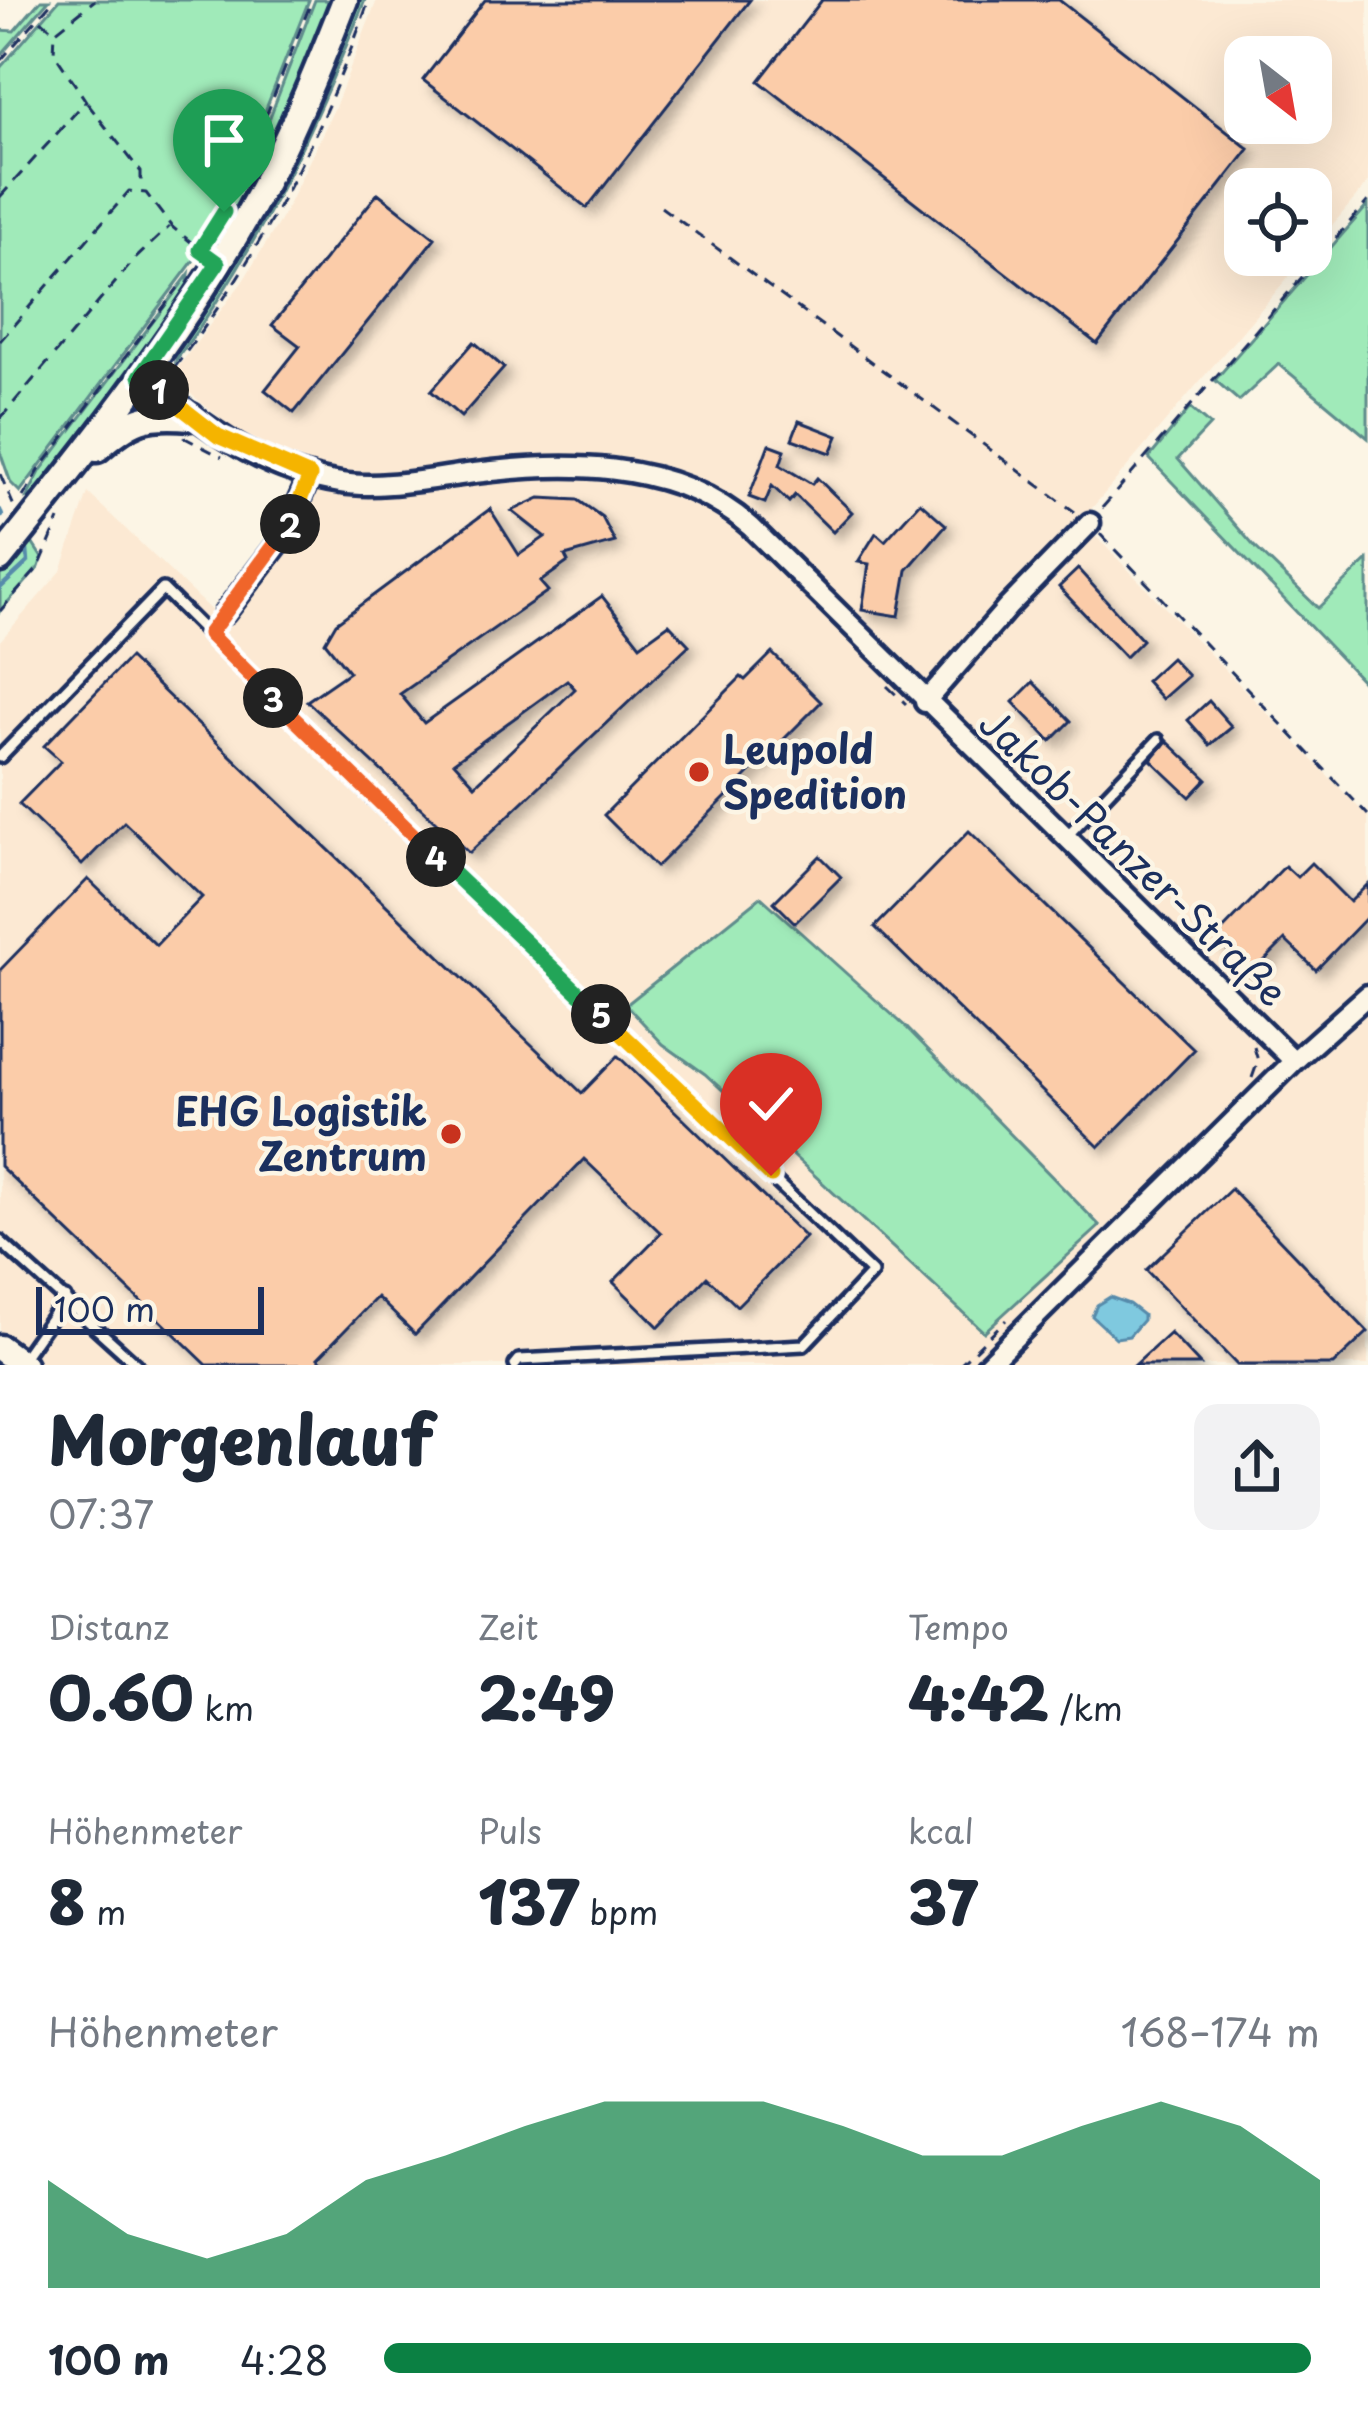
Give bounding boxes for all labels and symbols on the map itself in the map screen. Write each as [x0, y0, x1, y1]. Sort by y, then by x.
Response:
north arrow [1224, 36, 1332, 144]
pin [173, 89, 275, 212]
pin: 1 [129, 360, 189, 420]
pin: 2 [260, 494, 320, 554]
pin: 3 [243, 668, 303, 728]
street label: Jakob-Panzer-Straße [968, 693, 1302, 1019]
place label: Leupold Spedition [723, 718, 907, 822]
marker: Leupold Spedition [686, 759, 712, 785]
pin: 4 [406, 827, 466, 887]
pin: 5 [571, 984, 631, 1044]
pin [720, 1053, 822, 1176]
place label: EHG Logistik Zentrum [175, 1080, 427, 1184]
marker: EHG Logistik Zentrum [438, 1121, 464, 1147]
scale bar [36, 1281, 264, 1334]

